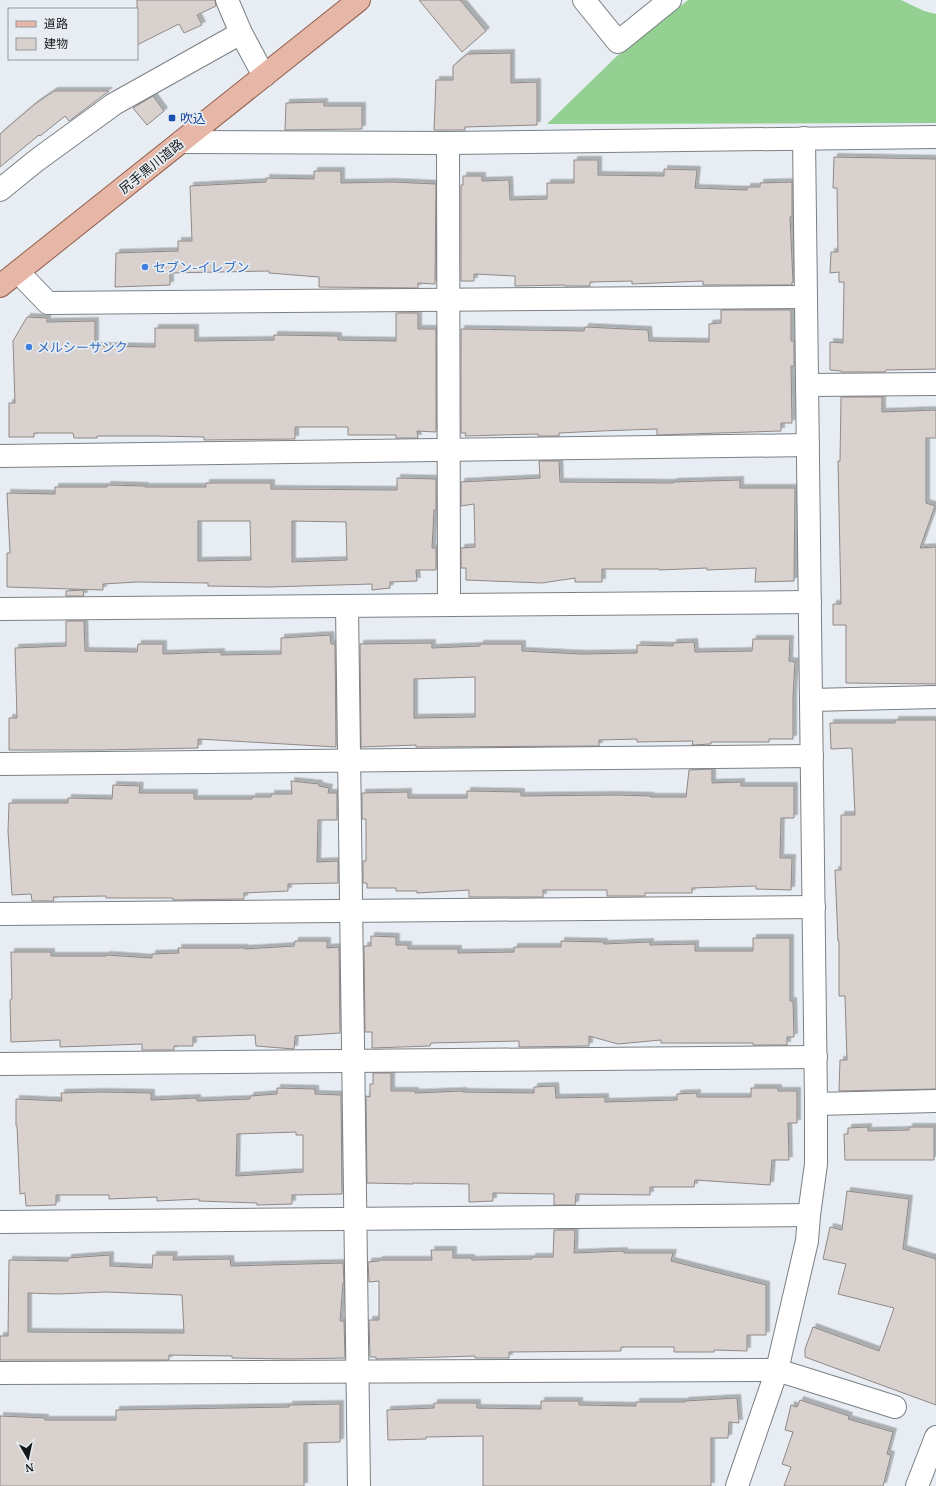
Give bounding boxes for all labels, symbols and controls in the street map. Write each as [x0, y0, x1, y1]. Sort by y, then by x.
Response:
legend [8, 8, 138, 60]
text: 道路 [44, 16, 68, 31]
text: 建物 [44, 36, 68, 51]
place label: 吹込 [180, 109, 206, 127]
marker: 吹込 [167, 113, 177, 123]
street label: 尻手黒川道路 [115, 134, 187, 198]
place label: セブン-イレブン [153, 258, 250, 276]
marker: セブン-イレブン [140, 262, 150, 272]
place label: メルシーサンク [37, 338, 128, 356]
marker: メルシーサンク [24, 342, 34, 352]
north arrow [8, 1438, 48, 1478]
text: N [24, 1460, 35, 1476]

